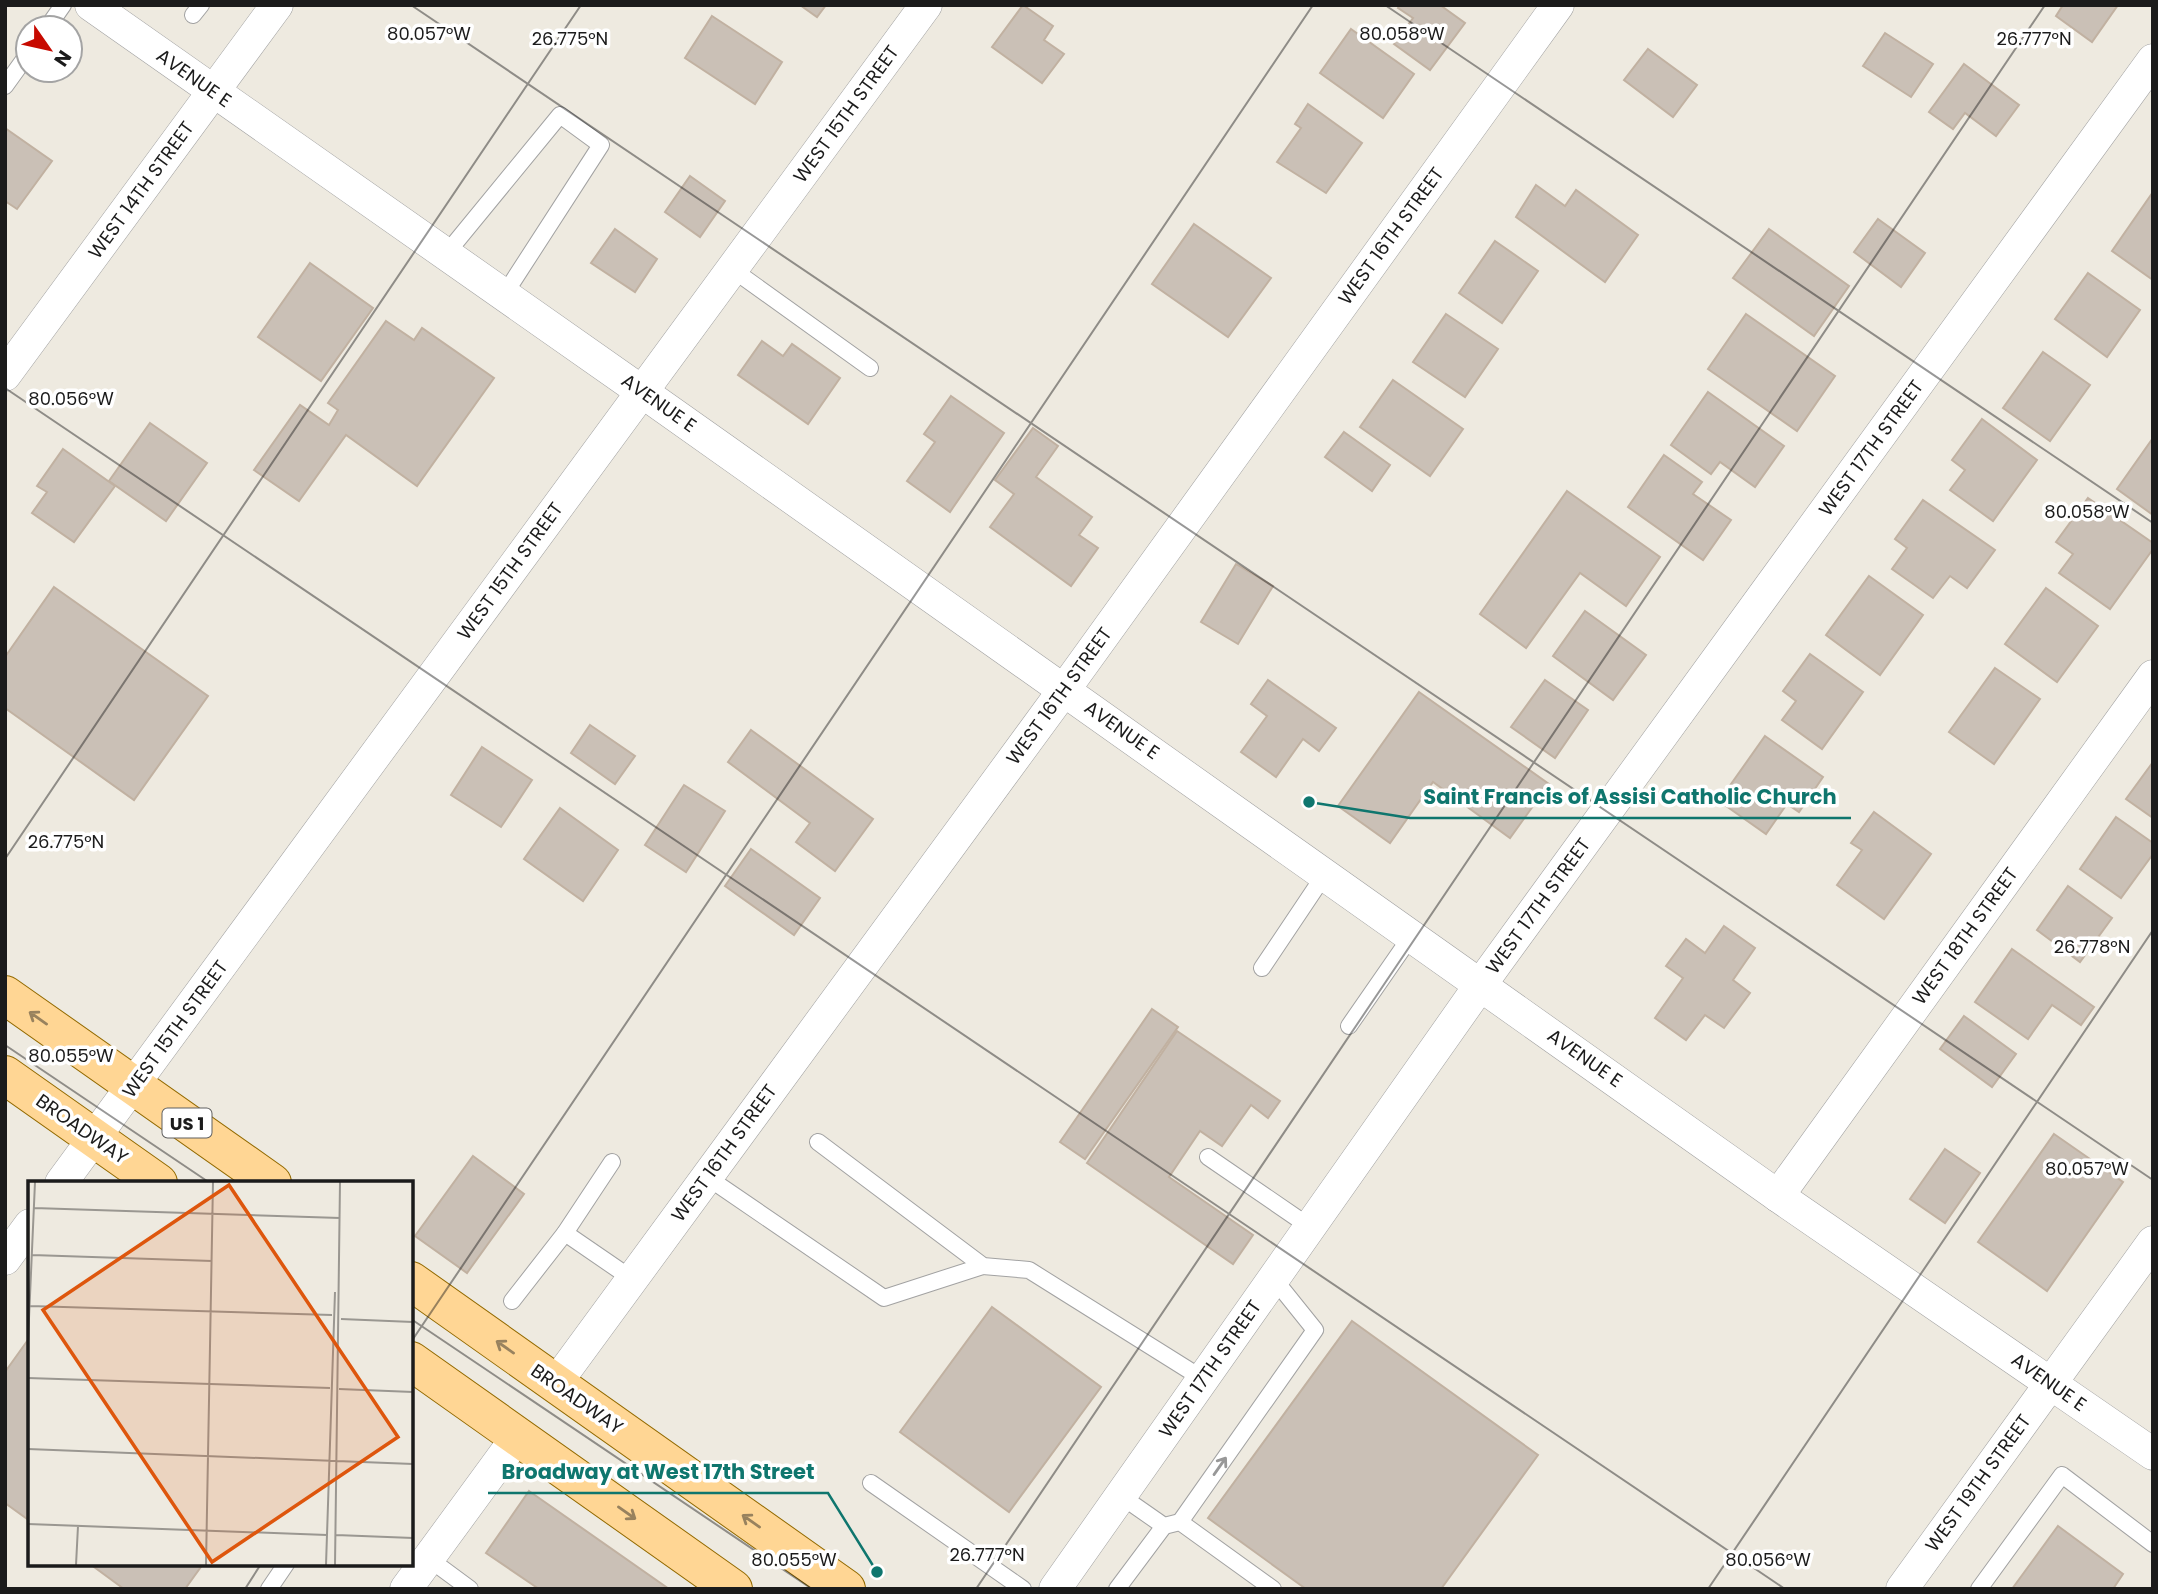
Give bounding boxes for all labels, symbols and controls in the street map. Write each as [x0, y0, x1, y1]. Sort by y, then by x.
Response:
north arrow [14, 14, 84, 84]
text: 80.057°W [387, 21, 471, 46]
text: 80.058°W [1359, 21, 1445, 46]
text: 26.775°N [532, 26, 608, 51]
text: 26.777°N [1996, 26, 2072, 51]
street label: WEST 15TH STREET [787, 40, 905, 188]
street label: AVENUE E [151, 42, 237, 114]
text: N [47, 45, 78, 72]
street label: WEST 14TH STREET [82, 116, 200, 264]
street label: WEST 16TH STREET [1332, 162, 1450, 310]
street label: AVENUE E [616, 367, 702, 439]
street label: WEST 17TH STREET [1812, 374, 1930, 522]
text: 80.056°W [28, 386, 114, 411]
street label: WEST 15TH STREET [451, 497, 569, 645]
text: 80.058°W [2044, 499, 2130, 524]
street label: WEST 16TH STREET [1000, 622, 1118, 770]
street label: AVENUE E [1079, 694, 1165, 766]
callout: Saint Francis of Assisi Catholic Church [1410, 776, 1851, 818]
text: Saint Francis of Assisi Catholic Church [1423, 782, 1837, 811]
text: 26.775°N [28, 829, 104, 854]
street label: WEST 17TH STREET [1479, 832, 1597, 980]
street label: WEST 18TH STREET [1906, 862, 2024, 1010]
text: 26.778°N [2054, 934, 2130, 959]
street label: WEST 15TH STREET [116, 955, 234, 1103]
one-way arrow [29, 1011, 48, 1025]
street label: AVENUE E [1542, 1022, 1628, 1094]
text: 80.055°W [28, 1043, 114, 1068]
street label: WEST 16TH STREET [665, 1079, 783, 1227]
street label: BROADWAY [31, 1087, 133, 1171]
road number: US 1 [162, 1108, 212, 1138]
text: 80.057°W [2045, 1156, 2129, 1181]
inset map [28, 1181, 413, 1566]
street label: WEST 17TH STREET [1152, 1295, 1268, 1443]
one-way arrow [496, 1340, 515, 1354]
street label: AVENUE E [2006, 1346, 2092, 1418]
street label: BROADWAY [526, 1357, 628, 1441]
street label: WEST 19TH STREET [1919, 1409, 2037, 1557]
callout: Broadway at West 17th Street [488, 1451, 828, 1493]
text: Broadway at West 17th Street [502, 1457, 814, 1486]
one-way arrow [1213, 1457, 1227, 1476]
one-way arrow [617, 1506, 636, 1520]
one-way arrow [742, 1514, 761, 1528]
text: 26.777°N [949, 1542, 1025, 1567]
text: 80.055°W [751, 1547, 837, 1572]
text: 80.056°W [1725, 1547, 1811, 1572]

